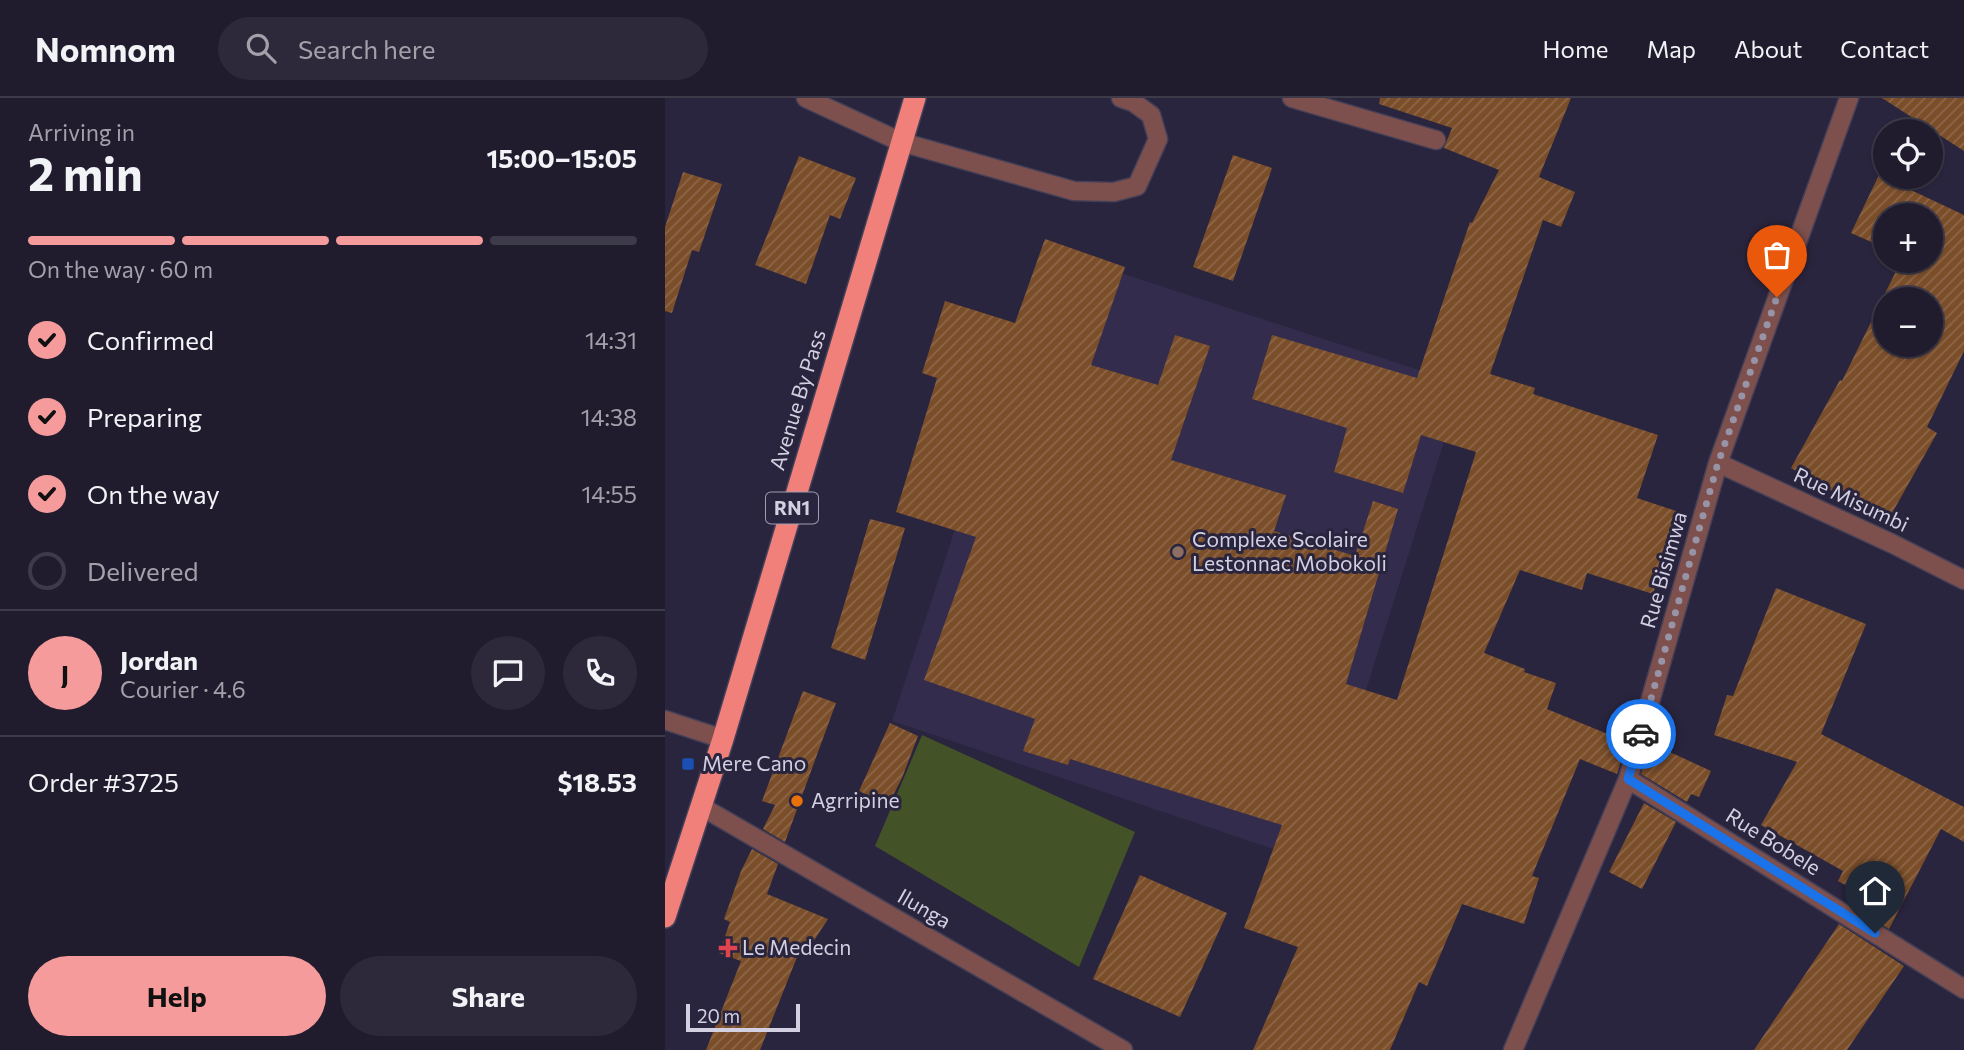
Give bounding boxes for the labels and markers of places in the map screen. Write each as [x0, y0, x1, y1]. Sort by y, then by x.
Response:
pin [1747, 225, 1807, 297]
place label: Complexe Scolaire Lestonnac Mobokoli [1192, 526, 1387, 575]
marker: Complexe Scolaire Lestonnac Mobokoli [1170, 544, 1186, 560]
place label: Mere Cano [702, 750, 806, 775]
marker: Mere Cano [680, 756, 696, 772]
place label: Agrripine [811, 787, 900, 812]
marker: Agrripine [789, 793, 805, 809]
pin [1845, 861, 1905, 933]
place label: Le Medecin [742, 934, 851, 959]
marker: Le Medecin [720, 940, 736, 956]

